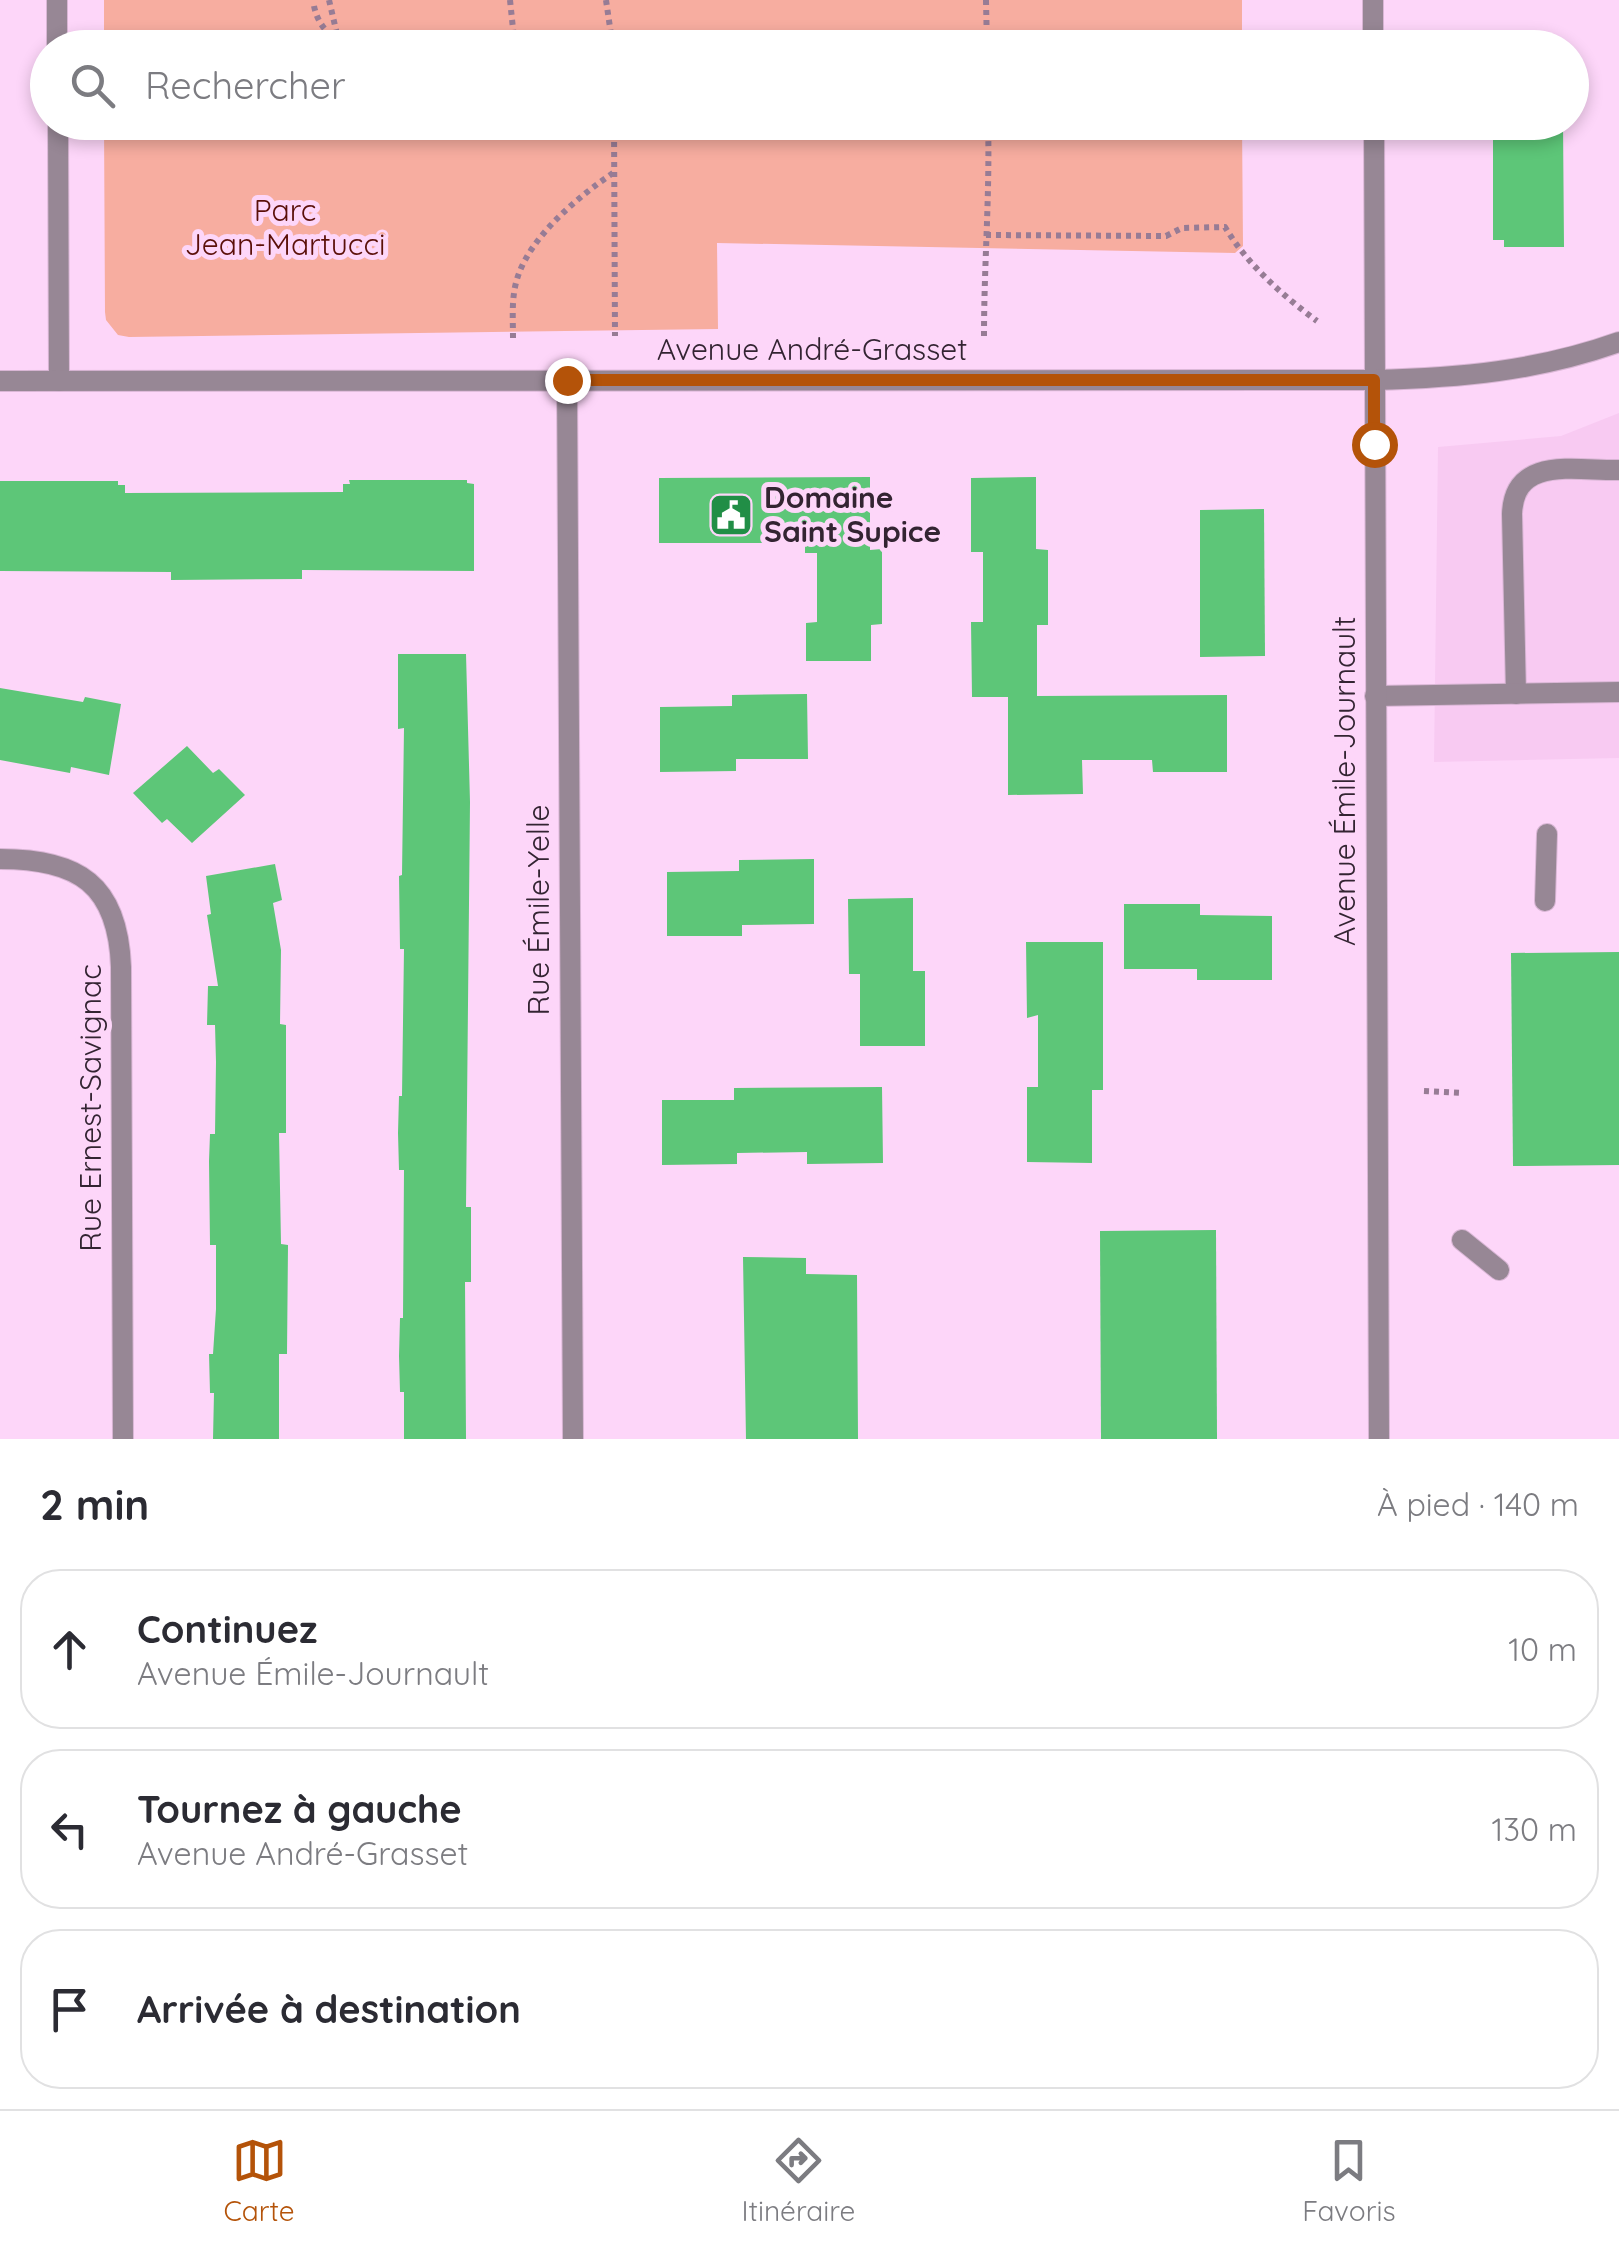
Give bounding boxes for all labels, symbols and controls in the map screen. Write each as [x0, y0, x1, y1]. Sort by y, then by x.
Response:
search box [30, 30, 1589, 140]
icon: search [65, 58, 120, 113]
text: Rechercher [145, 61, 346, 109]
park label: Parc Jean-Martucci [185, 191, 385, 263]
street label: Avenue André-Grasset [657, 330, 967, 368]
route end [545, 358, 591, 404]
route start [1352, 422, 1398, 468]
place label: Domaine Saint Supice [764, 478, 941, 550]
public building icon: Domaine Saint Supice [708, 492, 754, 538]
street label: Avenue Émile-Journault [1325, 616, 1363, 946]
street label: Rue Émile-Yelle [519, 804, 557, 1016]
street label: Rue Ernest-Savignac [71, 964, 109, 1252]
text: 2 min [40, 1478, 149, 1531]
text: À pied · 140 m [1377, 1484, 1579, 1524]
text: Continuez [137, 1605, 317, 1653]
icon: ahead [42, 1622, 97, 1677]
text: 10 m [1508, 1629, 1577, 1669]
text: Avenue Émile-Journault [137, 1653, 489, 1693]
text: Tournez à gauche [137, 1785, 462, 1833]
icon: left [42, 1802, 97, 1857]
text: 130 m [1491, 1809, 1577, 1849]
text: Avenue André-Grasset [137, 1833, 468, 1873]
icon: arrive [42, 1982, 97, 2037]
text: Arrivée à destination [137, 1985, 521, 2033]
tab: Carte [223, 2133, 295, 2228]
tab: Itinéraire [741, 2133, 855, 2228]
tab: Favoris [1302, 2133, 1396, 2228]

